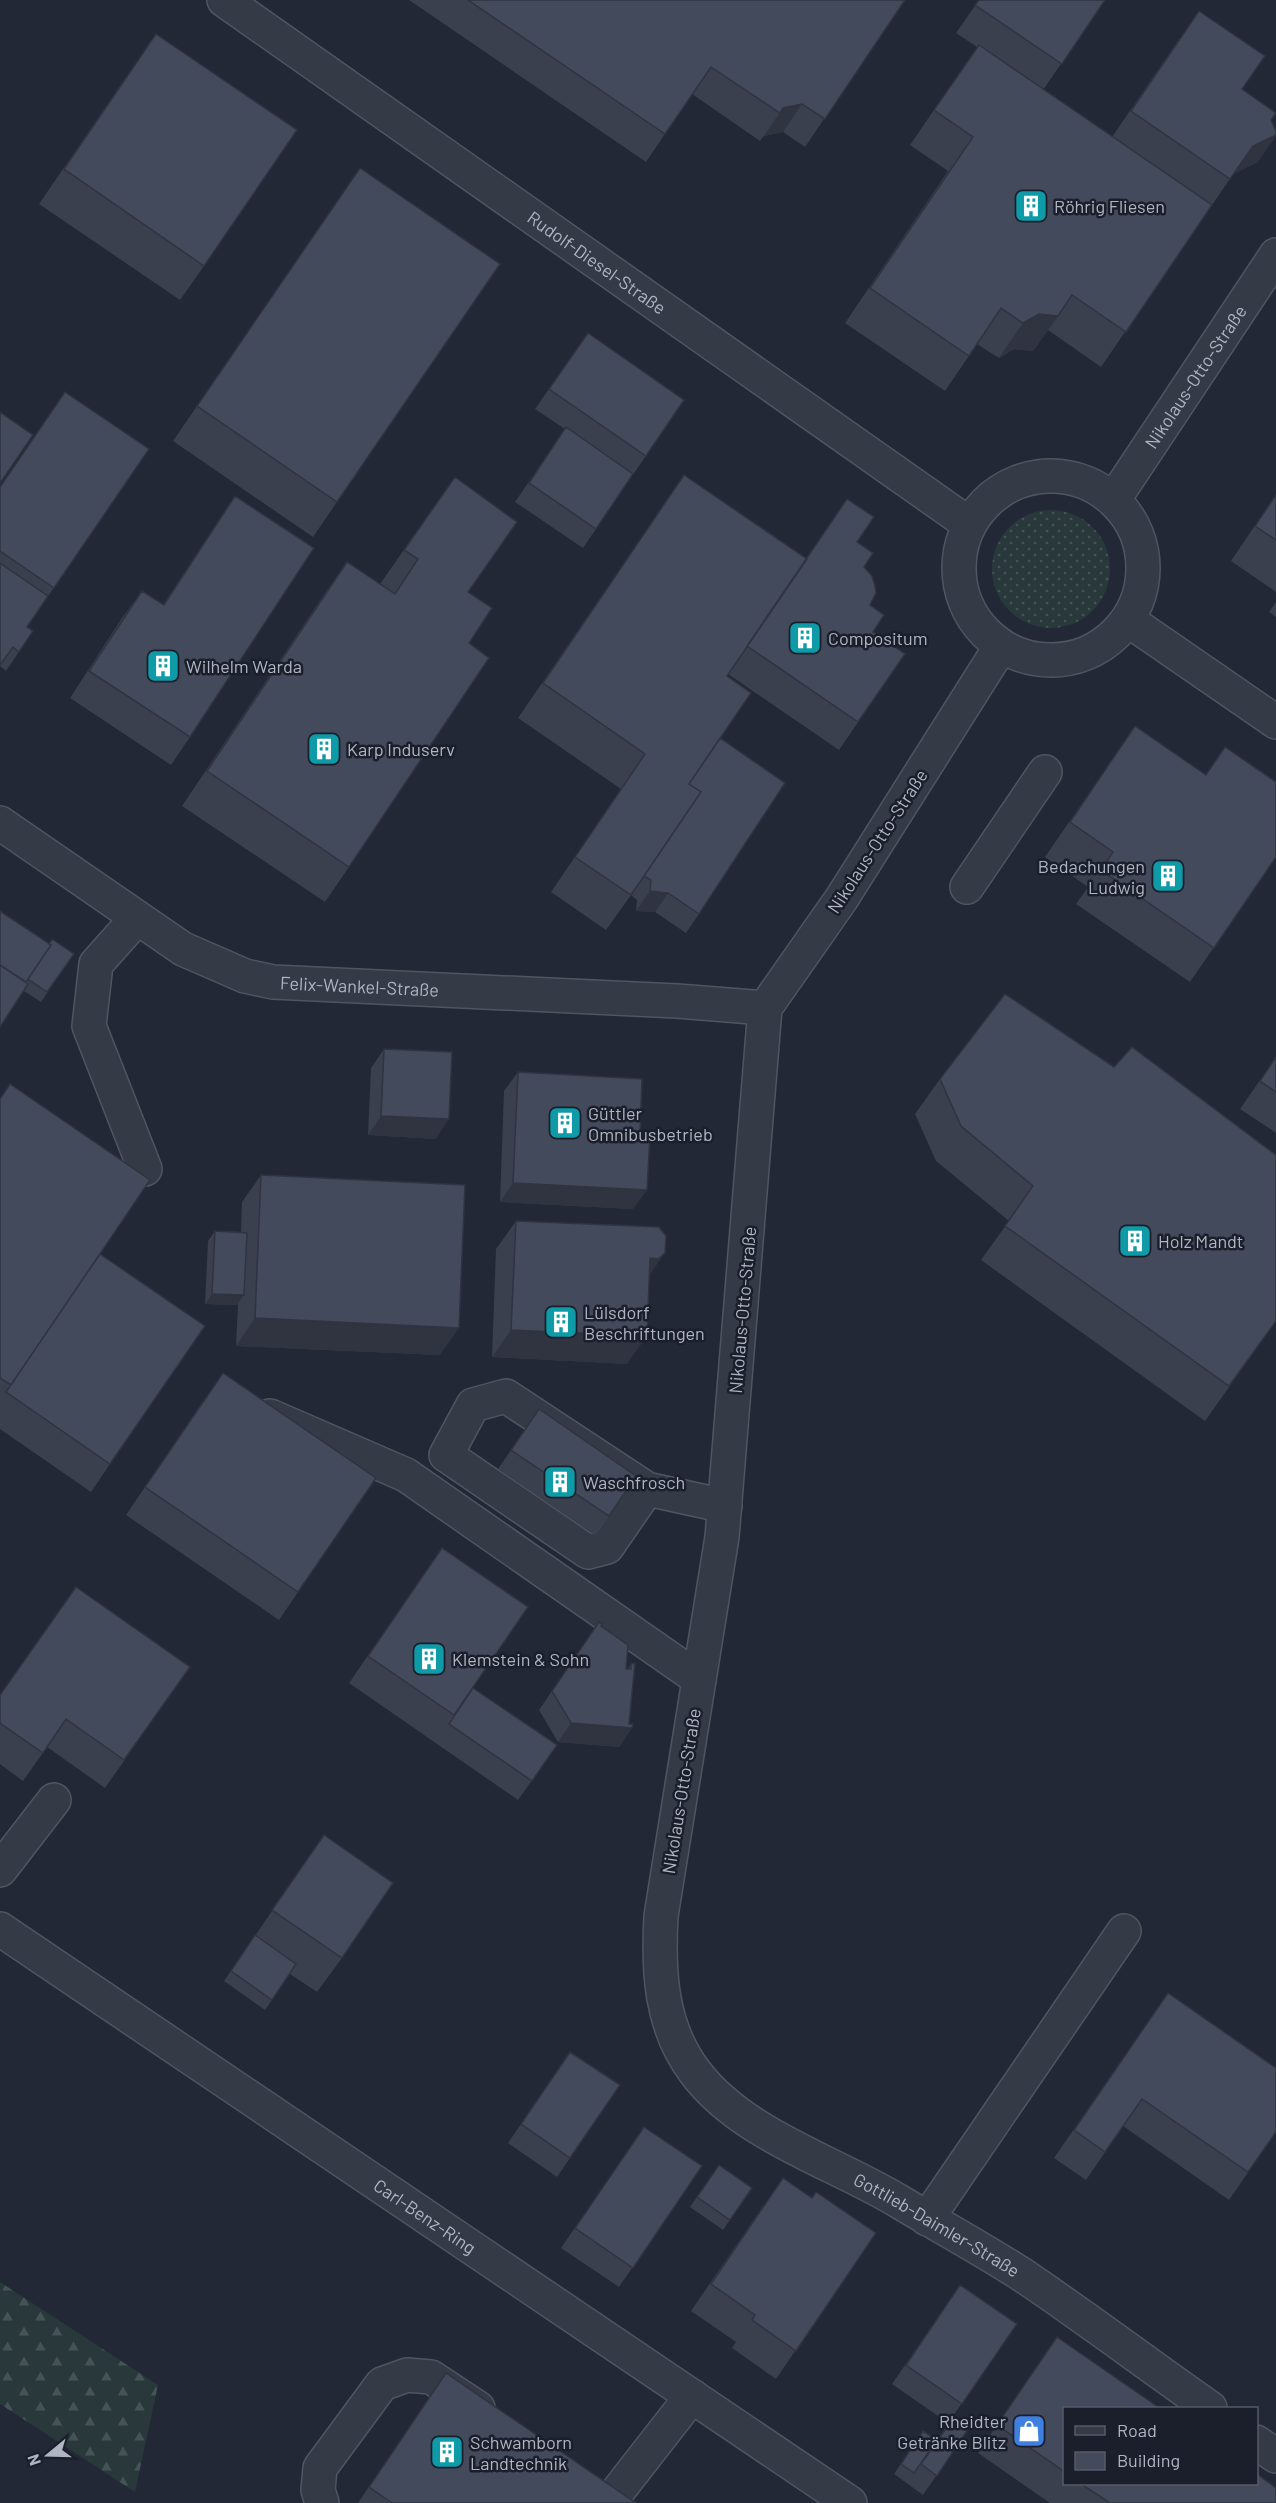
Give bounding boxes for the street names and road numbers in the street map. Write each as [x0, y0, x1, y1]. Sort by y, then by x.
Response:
street label: Rudolf-Diesel-Straße [523, 206, 670, 319]
street label: Nikolaus-Otto-Straße [1140, 301, 1251, 452]
street label: Nikolaus-Otto-Straße [822, 765, 932, 917]
street label: Felix-Wankel-Straße [280, 971, 439, 1001]
street label: Nikolaus-Otto-Straße [724, 1226, 760, 1394]
street label: Nikolaus-Otto-Straße [657, 1707, 705, 1875]
street label: Gottlieb-Daimler-Straße [850, 2168, 1024, 2281]
street label: Carl-Benz-Ring [370, 2174, 480, 2258]

